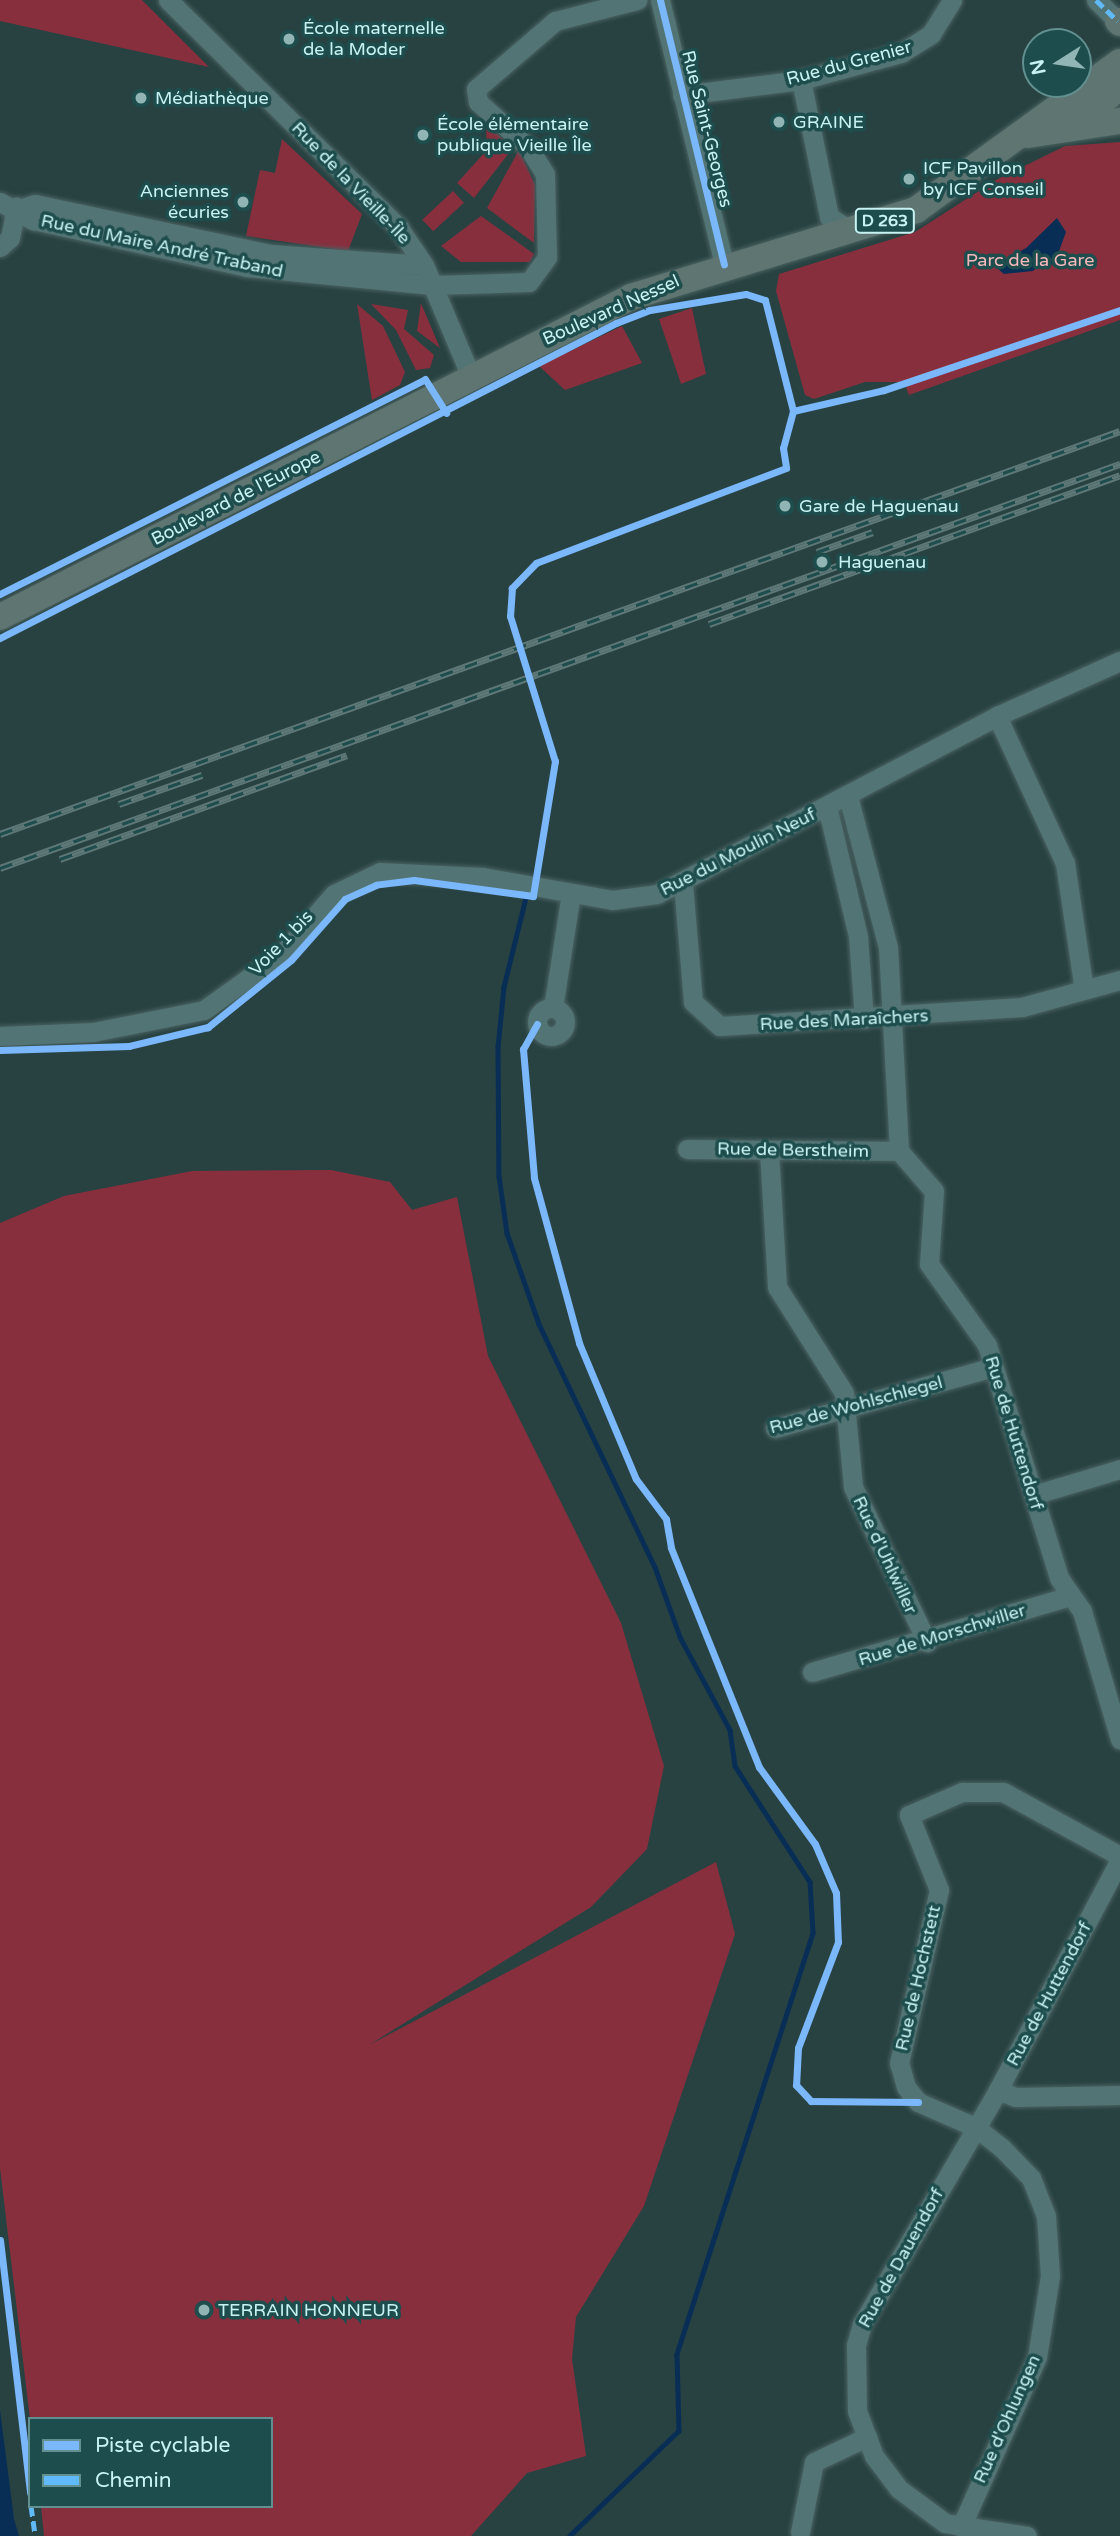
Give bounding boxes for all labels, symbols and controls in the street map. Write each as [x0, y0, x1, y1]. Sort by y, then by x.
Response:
place label: École maternelle de la Moder [303, 18, 445, 60]
north arrow [1022, 28, 1092, 98]
marker: École maternelle de la Moder [281, 31, 297, 47]
street label: Rue du Grenier [784, 36, 914, 90]
street label: Rue Saint-Georges [677, 48, 737, 210]
text: N [1026, 57, 1051, 77]
place label: Médiathèque [155, 87, 269, 109]
marker: Médiathèque [133, 90, 149, 106]
place label: GRAINE [793, 111, 864, 133]
place label: École élémentaire publique Vieille Île [437, 114, 592, 156]
marker: GRAINE [771, 114, 787, 130]
street label: Rue de la Vieille-Île [287, 117, 415, 249]
marker: École élémentaire publique Vieille Île [415, 127, 431, 143]
place label: ICF Pavillon by ICF Conseil [923, 158, 1044, 200]
marker: ICF Pavillon by ICF Conseil [901, 171, 917, 187]
place label: Anciennes écuries [140, 181, 229, 224]
marker: Anciennes écuries [235, 194, 251, 210]
road number: D 263 [854, 209, 917, 234]
street label: Rue du Maire André Traband [39, 210, 285, 282]
park label: Parc de la Gare [966, 249, 1094, 271]
street label: Boulevard Nessel [539, 270, 683, 350]
street label: Boulevard de l'Europe [148, 446, 324, 550]
place label: Gare de Haguenau [799, 495, 959, 517]
marker: Gare de Haguenau [777, 498, 793, 514]
place label: Haguenau [838, 551, 926, 573]
marker: Haguenau [812, 552, 832, 572]
street label: Rue du Moulin Neuf [657, 803, 819, 901]
street label: Voie 1 bis [245, 906, 317, 980]
street label: Rue des Maraîchers [759, 1005, 929, 1035]
street label: Rue de Berstheim [717, 1138, 869, 1162]
street label: Rue de Huttendorf [980, 1353, 1048, 1513]
street label: Rue de Wohlschlegel [767, 1371, 945, 1439]
street label: Rue d'Uhlwiller [848, 1493, 922, 1617]
street label: Rue de Morschwiller [856, 1599, 1028, 1671]
street label: Rue de Hochstett [891, 1903, 945, 2053]
street label: Rue de Huttendorf [1002, 1918, 1096, 2070]
street label: Rue de Dauendorf [854, 2184, 948, 2332]
place label: TERRAIN HONNEUR [218, 2299, 399, 2321]
marker: TERRAIN HONNEUR [196, 2302, 212, 2318]
street label: Rue d'Ohlungen [969, 2351, 1045, 2487]
legend [28, 2417, 273, 2508]
text: Piste cyclable [95, 2433, 230, 2458]
text: Chemin [95, 2468, 172, 2493]

